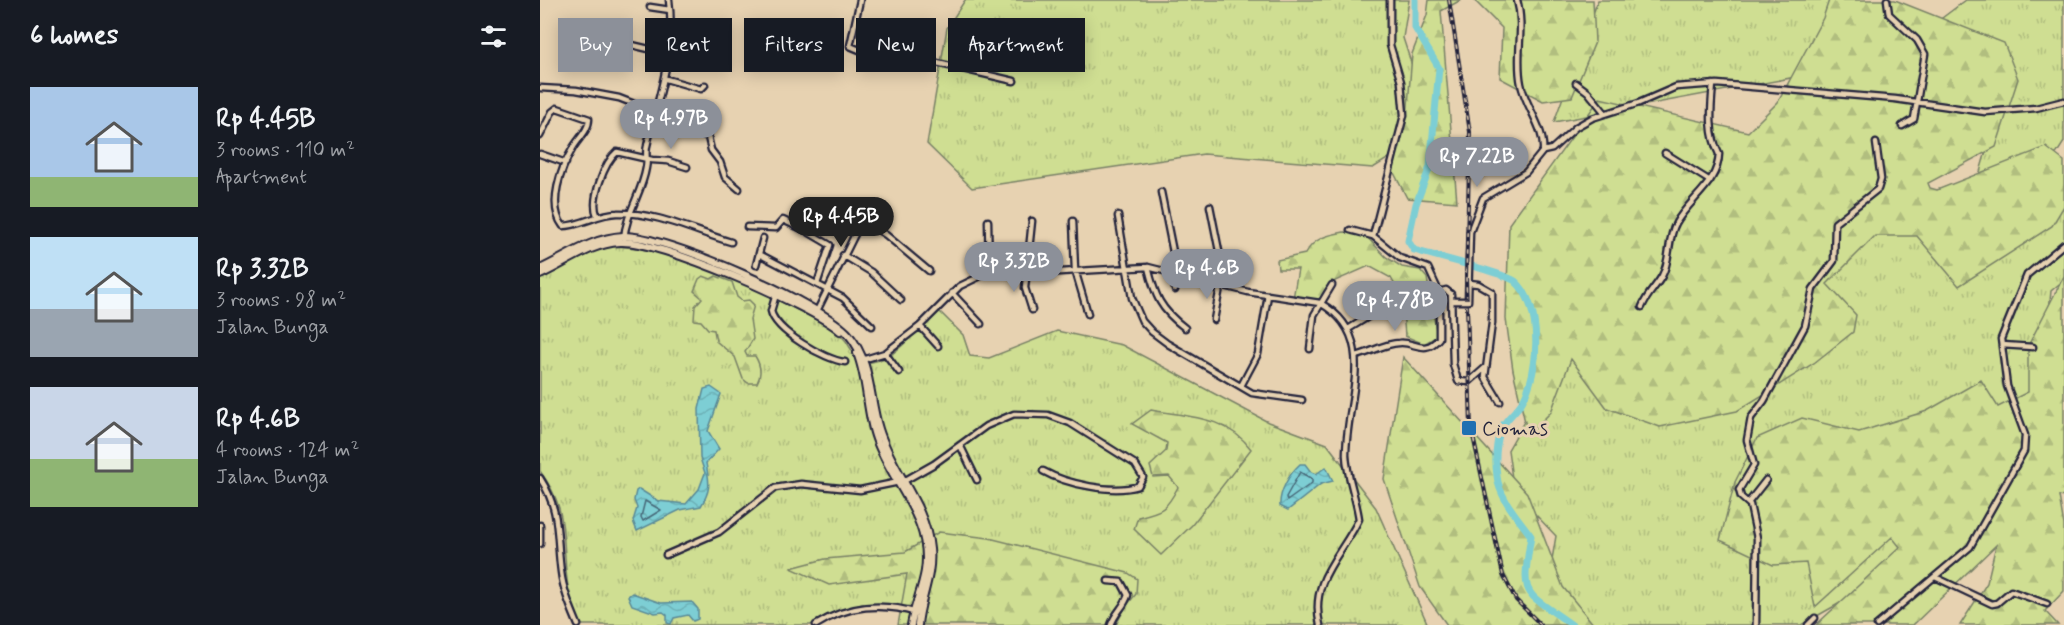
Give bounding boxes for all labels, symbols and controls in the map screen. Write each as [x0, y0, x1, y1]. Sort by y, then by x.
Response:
chip: Buy [558, 18, 633, 72]
chip: Rent [645, 18, 732, 72]
chip: Filters [744, 18, 844, 72]
chip: New [856, 18, 936, 72]
chip: Apartment [948, 18, 1085, 72]
text: 6 homes [30, 19, 118, 53]
icon: filters [477, 20, 510, 53]
pin: Rp 4.97B [609, 99, 733, 150]
text: Rp 4.45B [216, 103, 316, 137]
text: Rp 4.97B [634, 105, 708, 132]
icon: home [78, 111, 150, 183]
text: 3 rooms · 110 m² [216, 137, 355, 164]
pin: Rp 7.22B [1415, 137, 1539, 188]
text: Rp 7.22B [1439, 143, 1515, 170]
text: Apartment [216, 164, 307, 191]
pin: Rp 4.45B [779, 197, 903, 248]
text: Rp 4.45B [803, 203, 879, 230]
pin: Rp 3.32B [952, 242, 1076, 293]
text: Rp 3.32B [978, 248, 1050, 275]
pin: Rp 4.6B [1152, 249, 1262, 300]
text: Rp 3.32B [216, 253, 309, 287]
text: Rp 4.6B [1175, 255, 1239, 282]
icon: home [78, 261, 150, 333]
pin: Rp 4.78B [1333, 281, 1457, 332]
text: 3 rooms · 98 m² [216, 287, 346, 314]
text: Rp 4.78B [1356, 287, 1434, 314]
text: Jalan Bunga [216, 314, 329, 341]
text: Rp 4.6B [216, 403, 300, 437]
icon: home [78, 411, 150, 483]
place label: Ciomas [1482, 416, 1548, 443]
marker: Ciomas [1460, 419, 1478, 437]
text: 4 rooms · 124 m² [216, 437, 359, 464]
text: Jalan Bunga [216, 464, 329, 491]

